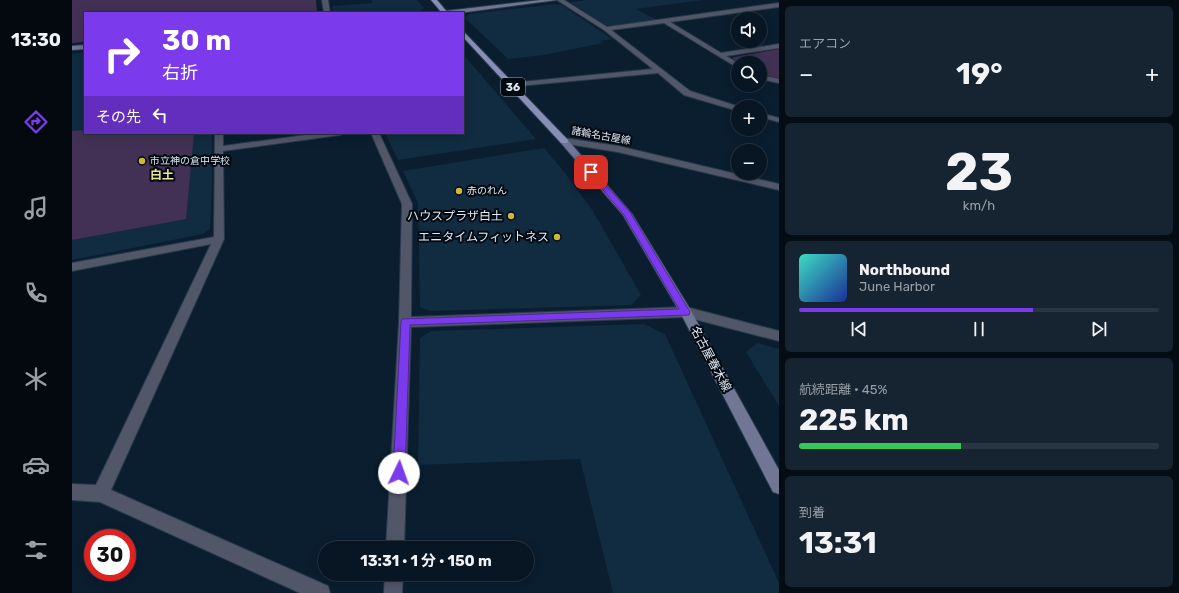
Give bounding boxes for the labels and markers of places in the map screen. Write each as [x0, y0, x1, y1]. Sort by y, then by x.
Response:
place label: 市立神の倉中学校 [150, 155, 230, 167]
pin [574, 155, 608, 189]
marker: 市立神の倉中学校 [137, 156, 147, 166]
place label: 赤のれん [467, 185, 507, 197]
marker: 赤のれん [454, 186, 464, 196]
place label: ハウスプラザ白土 [407, 209, 503, 223]
marker: ハウスプラザ白土 [506, 211, 516, 221]
place label: エニタイムフィットネス [418, 230, 549, 244]
marker: エニタイムフィットネス [552, 232, 562, 242]

